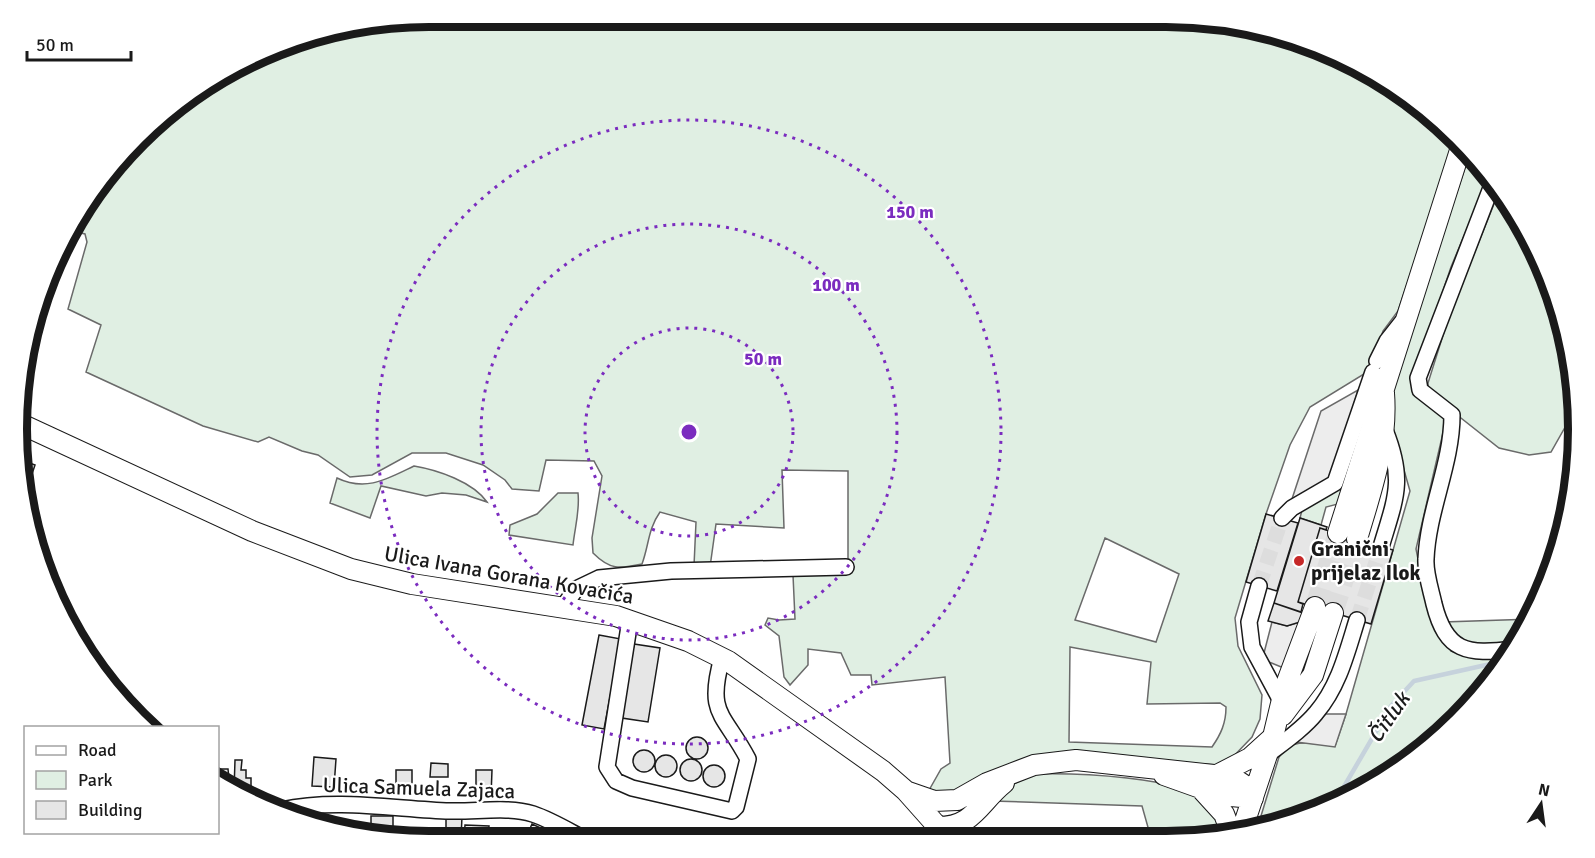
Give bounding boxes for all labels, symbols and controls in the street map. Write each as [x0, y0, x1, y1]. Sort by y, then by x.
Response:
scale bar [27, 24, 130, 62]
text: 50 m [36, 34, 74, 56]
text: 150 m [886, 201, 934, 223]
text: 100 m [812, 274, 860, 296]
text: 50 m [744, 348, 782, 370]
centre of rings [679, 422, 699, 442]
place label: Granični prijelaz Ilok [1311, 536, 1421, 586]
street label: Ulica Ivana Gorana Kovačića [382, 540, 636, 610]
marker: Granični prijelaz Ilok [1292, 554, 1306, 568]
water label: Čitluk [1361, 685, 1417, 748]
legend [24, 726, 219, 834]
text: Road [78, 739, 117, 761]
text: Park [78, 769, 113, 791]
street label: Ulica Samuela Zajaca [322, 772, 516, 804]
north arrow [1511, 774, 1571, 834]
text: N [1536, 779, 1552, 801]
text: Building [78, 799, 142, 821]

